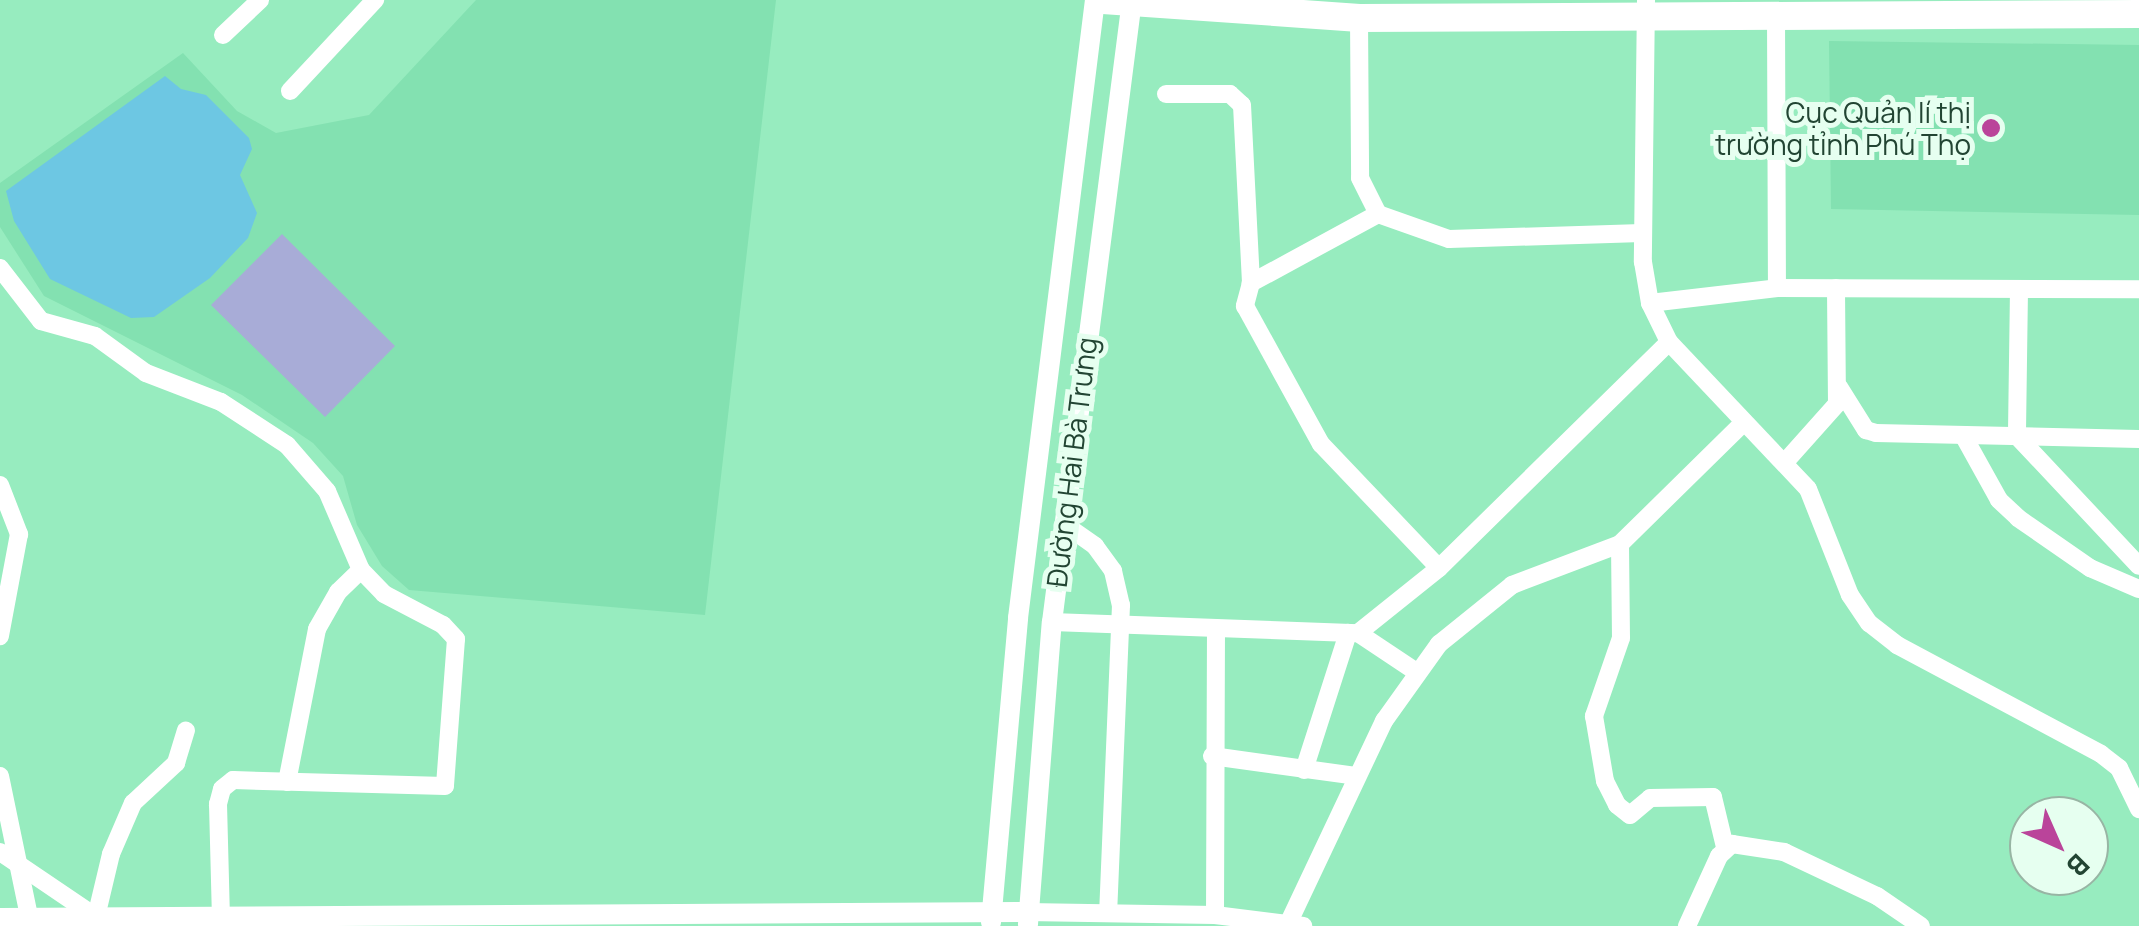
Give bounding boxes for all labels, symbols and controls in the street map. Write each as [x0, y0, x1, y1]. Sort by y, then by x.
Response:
place label: Cục Quản lí thị trường tỉnh Phú Thọ [1715, 95, 1971, 161]
marker: Cục Quản lí thị trường tỉnh Phú Thọ [1980, 117, 2002, 139]
street label: Đường Hai Bà Trưng [1039, 335, 1103, 589]
north arrow [2009, 796, 2109, 896]
text: B [2059, 846, 2098, 885]

